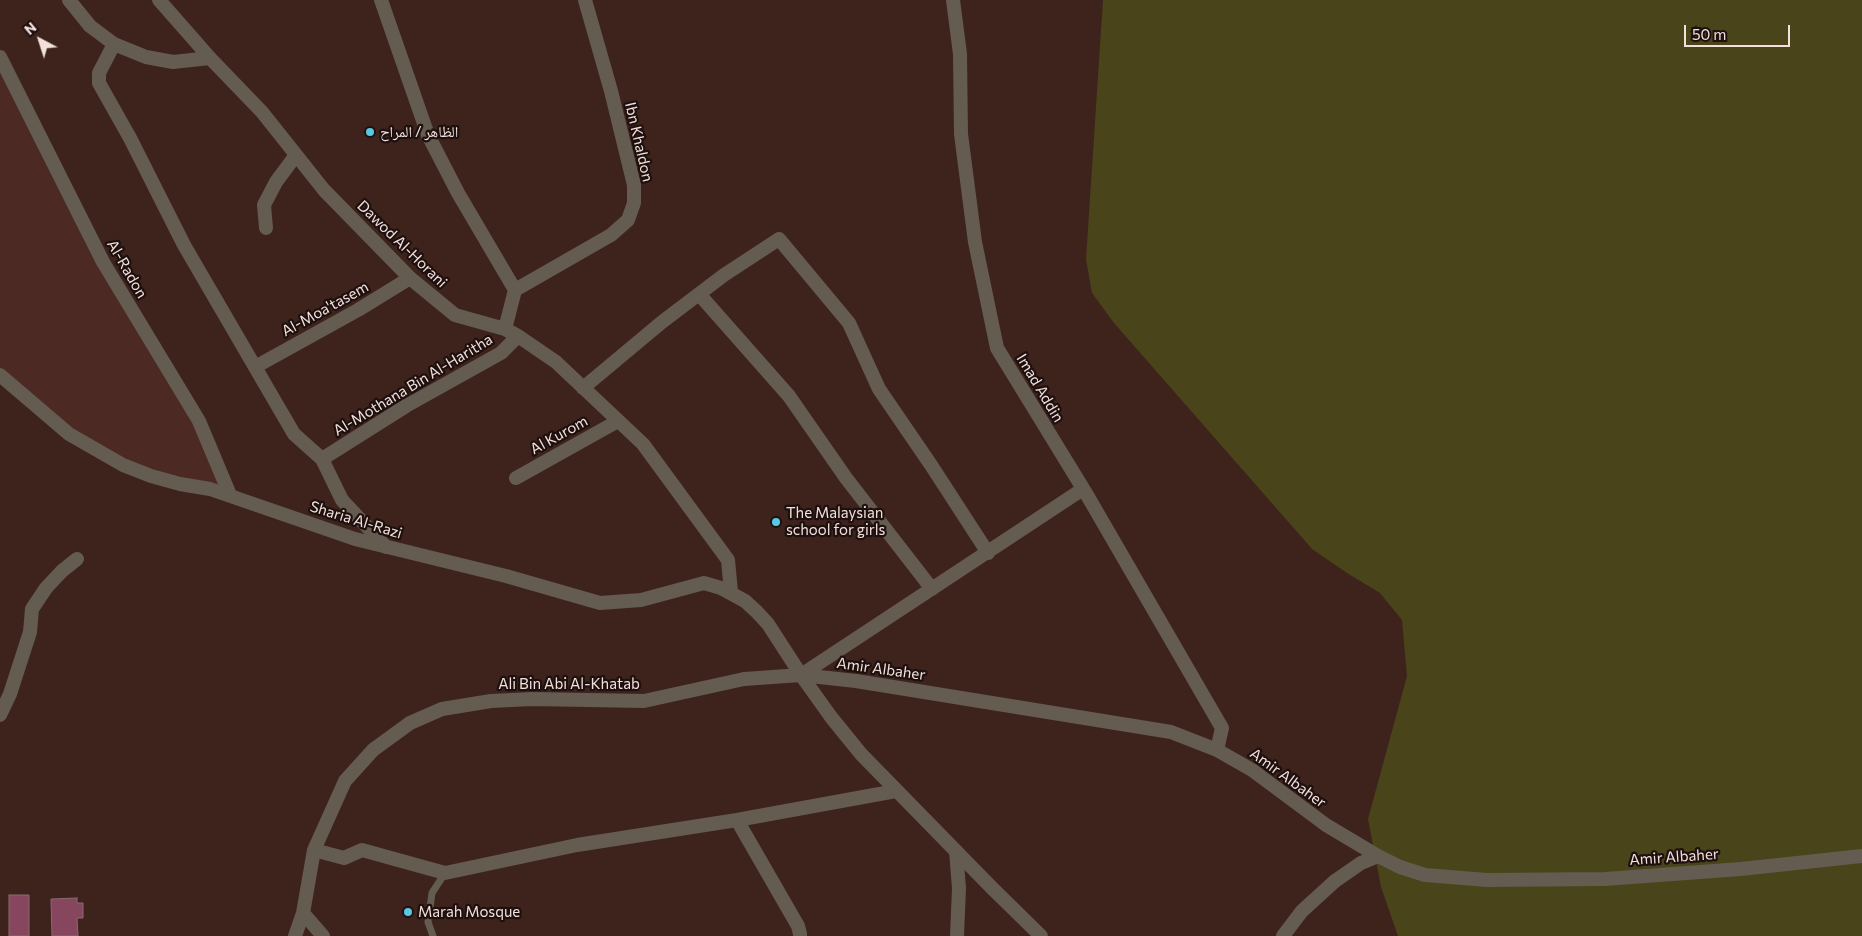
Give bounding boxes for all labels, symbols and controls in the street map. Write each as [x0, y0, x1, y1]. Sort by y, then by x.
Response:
north arrow [15, 15, 65, 65]
scale bar [1687, 15, 1793, 47]
text: N [21, 18, 40, 38]
text: 50 m [1692, 25, 1726, 43]
street label: Ibn Khaldon [621, 100, 657, 184]
place label: الظاهر / المراح [380, 123, 458, 141]
marker: الظاهر / المراح [364, 126, 376, 138]
street label: Dawod Al-Horani [353, 197, 451, 291]
street label: Al-Radon [103, 237, 151, 301]
street label: Al-Moa'tasem [278, 278, 372, 340]
street label: Al-Mothana Bin Al-Haritha [330, 330, 496, 440]
street label: Imad Addin [1013, 351, 1067, 425]
street label: Al Kurom [527, 412, 591, 458]
street label: Sharia Al-Razi [308, 497, 404, 543]
place label: The Malaysian school for girls [786, 504, 885, 539]
marker: The Malaysian school for girls [770, 516, 782, 528]
street label: Amir Albaher [835, 654, 927, 684]
street label: Ali Bin Abi Al-Khatab [498, 675, 640, 693]
street label: Amir Albaher [1246, 744, 1330, 812]
street label: Amir Albaher [1629, 845, 1719, 869]
place label: Marah Mosque [418, 903, 520, 921]
marker: Marah Mosque [402, 906, 414, 918]

